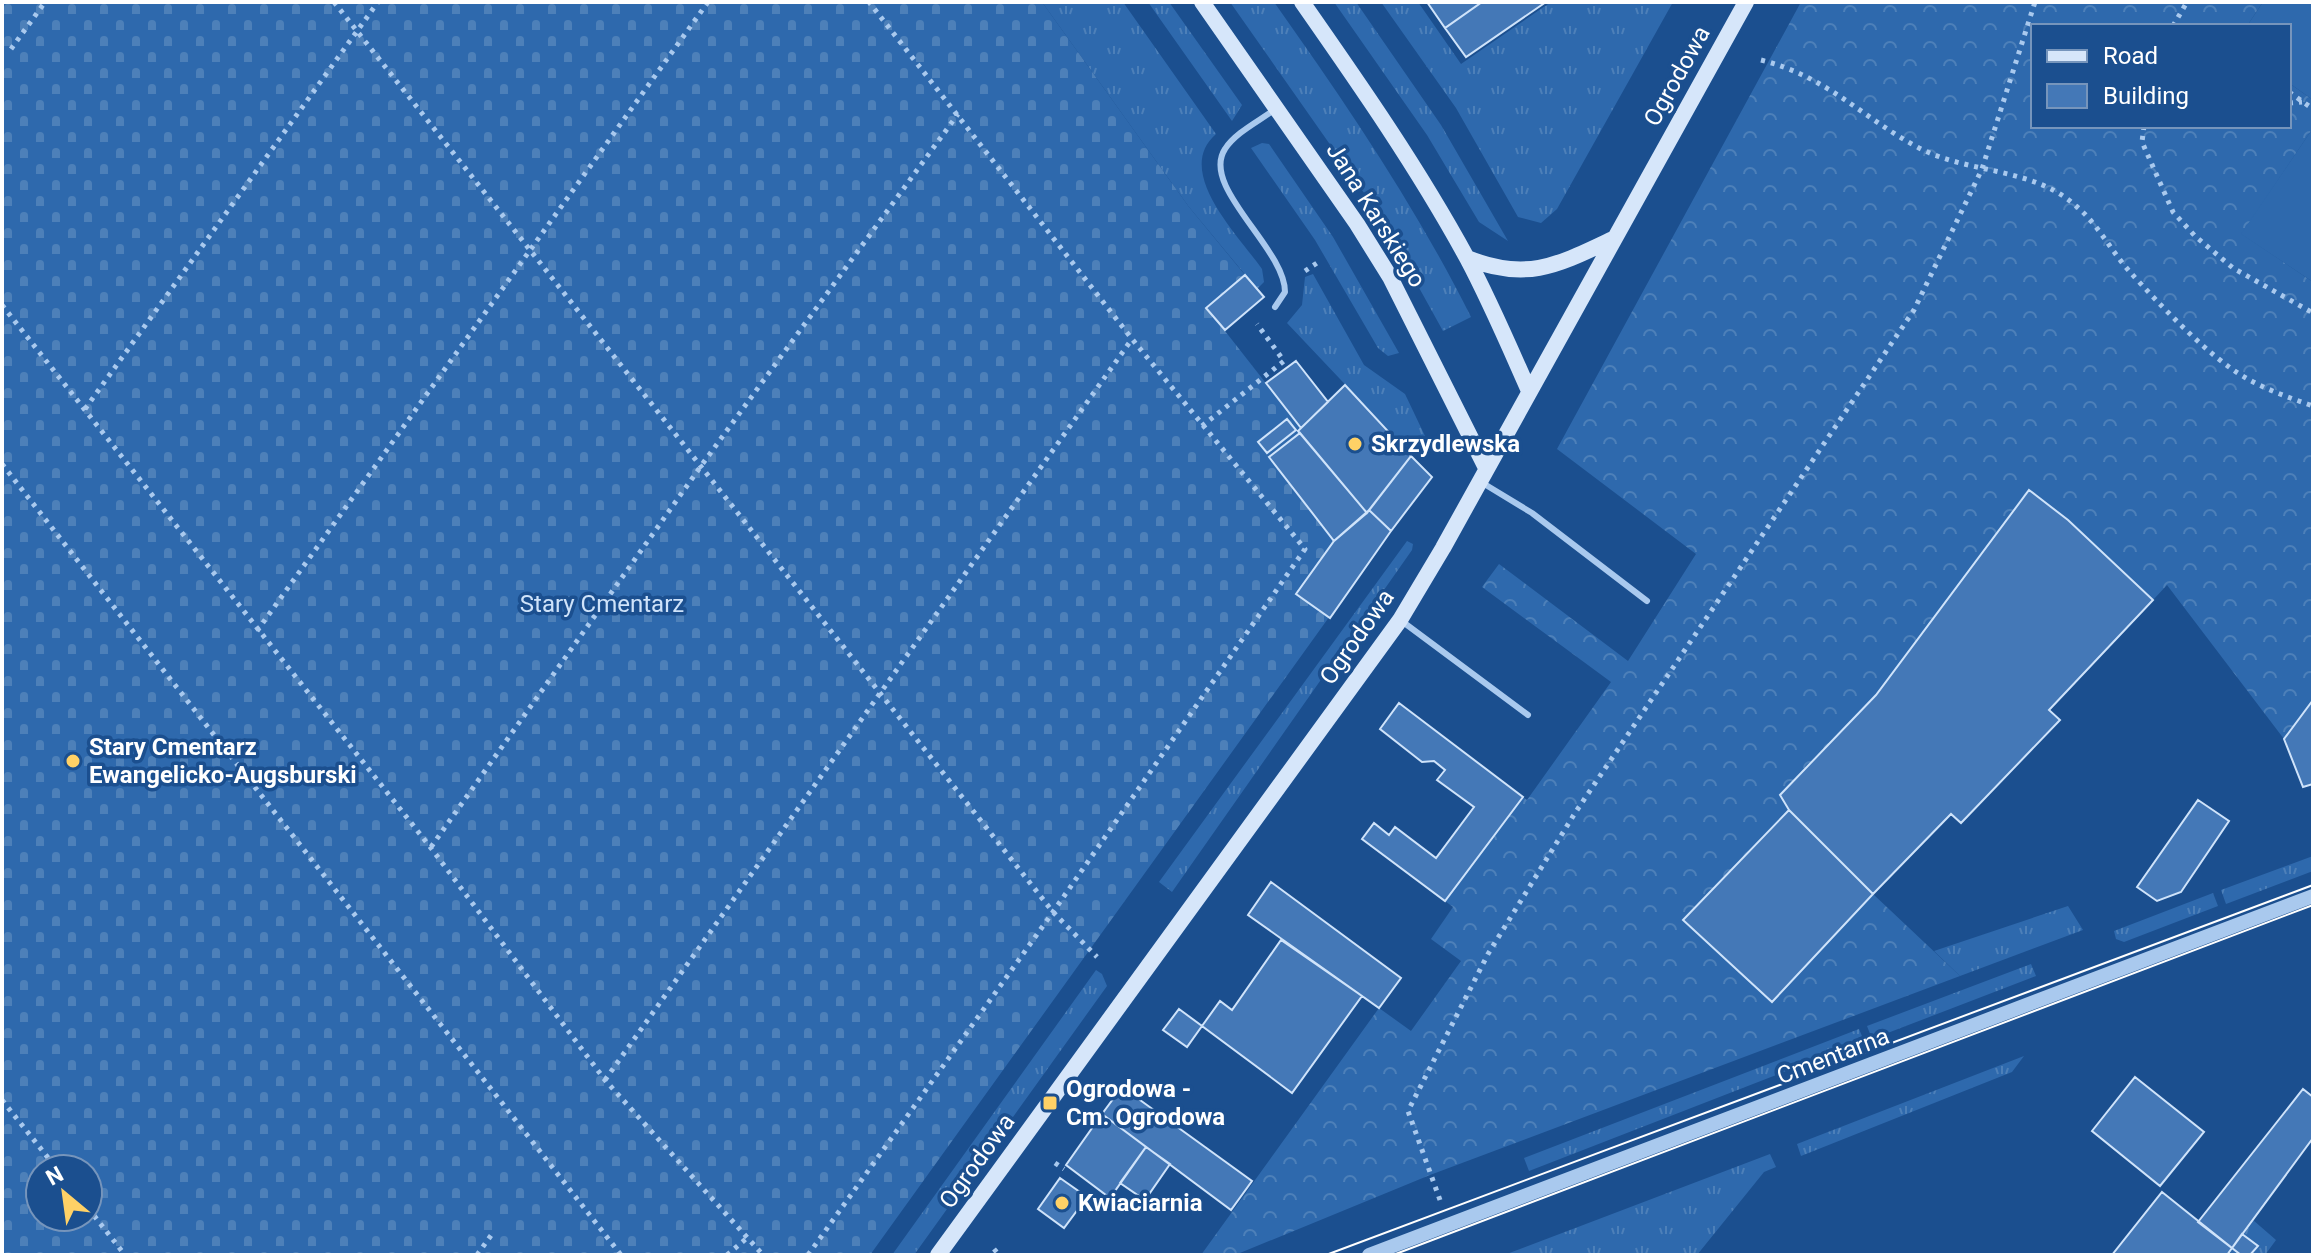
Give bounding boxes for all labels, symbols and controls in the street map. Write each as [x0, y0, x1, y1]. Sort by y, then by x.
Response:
street label: Ogrodowa [1638, 21, 1716, 131]
legend [2031, 24, 2291, 128]
text: Road [2103, 42, 2158, 70]
text: Building [2103, 82, 2189, 110]
street label: Jana Karskiego [1320, 138, 1432, 292]
place label: Skrzydlewska [1371, 430, 1520, 458]
marker: Skrzydlewska [1346, 435, 1364, 453]
street label: Ogrodowa [1314, 584, 1400, 690]
park label: Stary Cmentarz [520, 590, 684, 618]
place label: Stary Cmentarz Ewangelicko-Augsburski [89, 733, 357, 789]
marker: Stary Cmentarz Ewangelicko-Augsburski [64, 752, 82, 770]
street label: Cmentarna [1773, 1022, 1893, 1090]
place label: Ogrodowa - Cm. Ogrodowa [1066, 1075, 1225, 1131]
marker: Ogrodowa - Cm. Ogrodowa [1041, 1094, 1059, 1112]
street label: Ogrodowa [933, 1108, 1021, 1214]
north arrow [24, 1153, 104, 1233]
text: N [42, 1161, 67, 1191]
place label: Kwiaciarnia [1078, 1189, 1203, 1217]
marker: Kwiaciarnia [1053, 1194, 1071, 1212]

